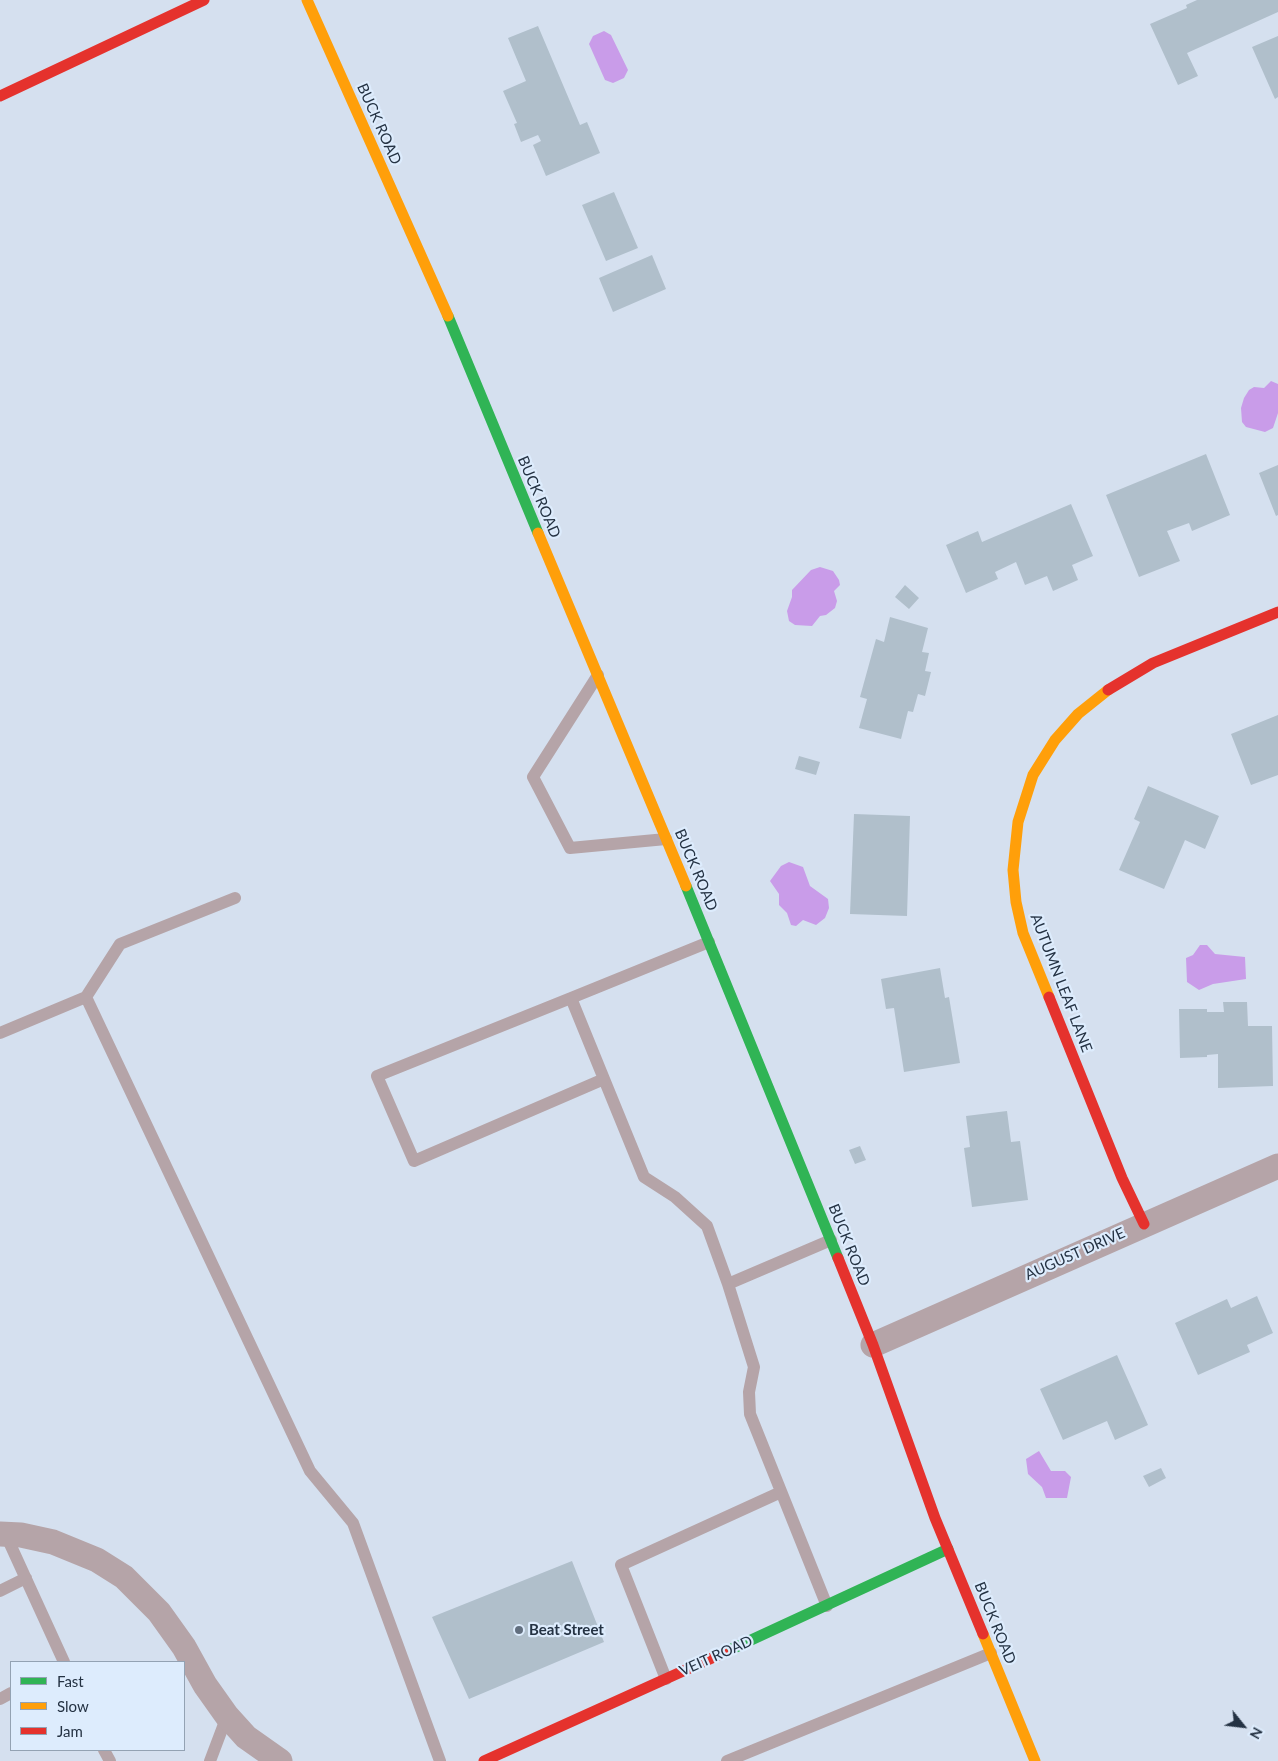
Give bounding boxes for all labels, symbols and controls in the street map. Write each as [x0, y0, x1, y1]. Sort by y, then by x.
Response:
street label: BUCK ROAD [353, 81, 405, 167]
street label: BUCK ROAD [514, 453, 564, 541]
street label: BUCK ROAD [671, 826, 721, 914]
street label: AUTUMN LEAF LANE [1026, 911, 1096, 1055]
street label: BUCK ROAD [824, 1201, 874, 1289]
street label: AUGUST DRIVE [1022, 1224, 1128, 1284]
street label: BUCK ROAD [970, 1579, 1020, 1667]
place label: Beat Street [529, 1621, 604, 1639]
marker: Beat Street [513, 1624, 525, 1636]
street label: VEIT ROAD [677, 1632, 755, 1680]
legend [10, 1661, 185, 1751]
text: Fast [57, 1672, 84, 1690]
text: Slow [57, 1697, 89, 1715]
north arrow [1218, 1701, 1268, 1751]
text: Jam [57, 1722, 83, 1740]
text: N [1247, 1725, 1267, 1742]

